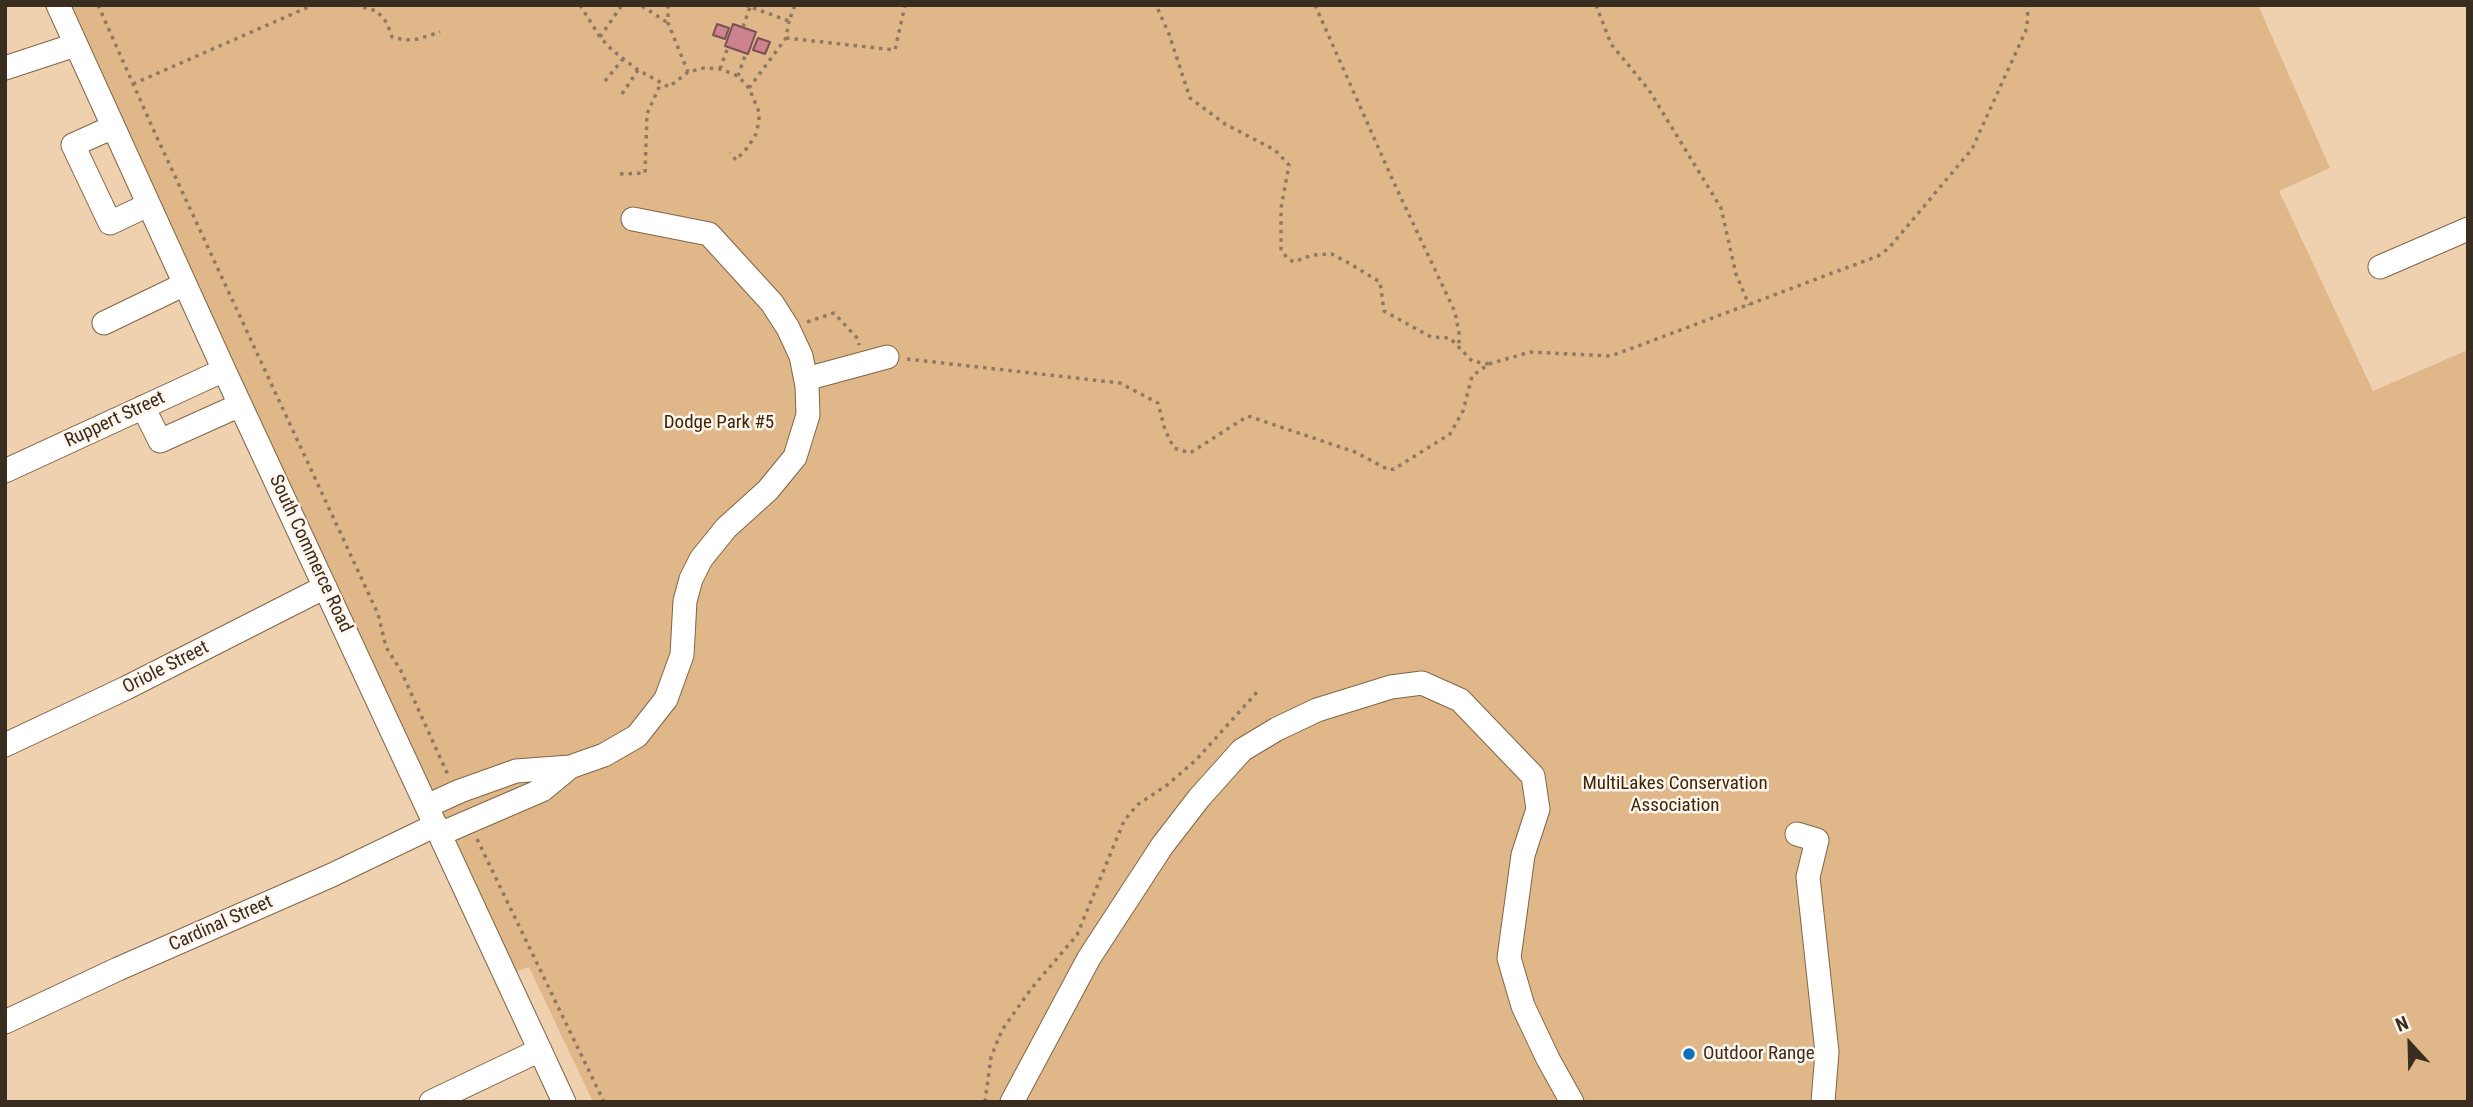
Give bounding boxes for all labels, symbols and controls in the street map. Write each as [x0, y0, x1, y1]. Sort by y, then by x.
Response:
street label: Ruppert Street [61, 387, 169, 453]
park label: Dodge Park #5 [664, 412, 774, 434]
street label: South Commerce Road [263, 472, 357, 636]
street label: Oriole Street [119, 637, 213, 699]
park label: MultiLakes Conservation Association [1582, 773, 1768, 817]
street label: Cardinal Street [166, 891, 276, 957]
north arrow [2375, 1009, 2445, 1079]
text: N [2392, 1011, 2412, 1037]
place label: Outdoor Range [1703, 1043, 1815, 1065]
marker: Outdoor Range [1681, 1046, 1697, 1062]

